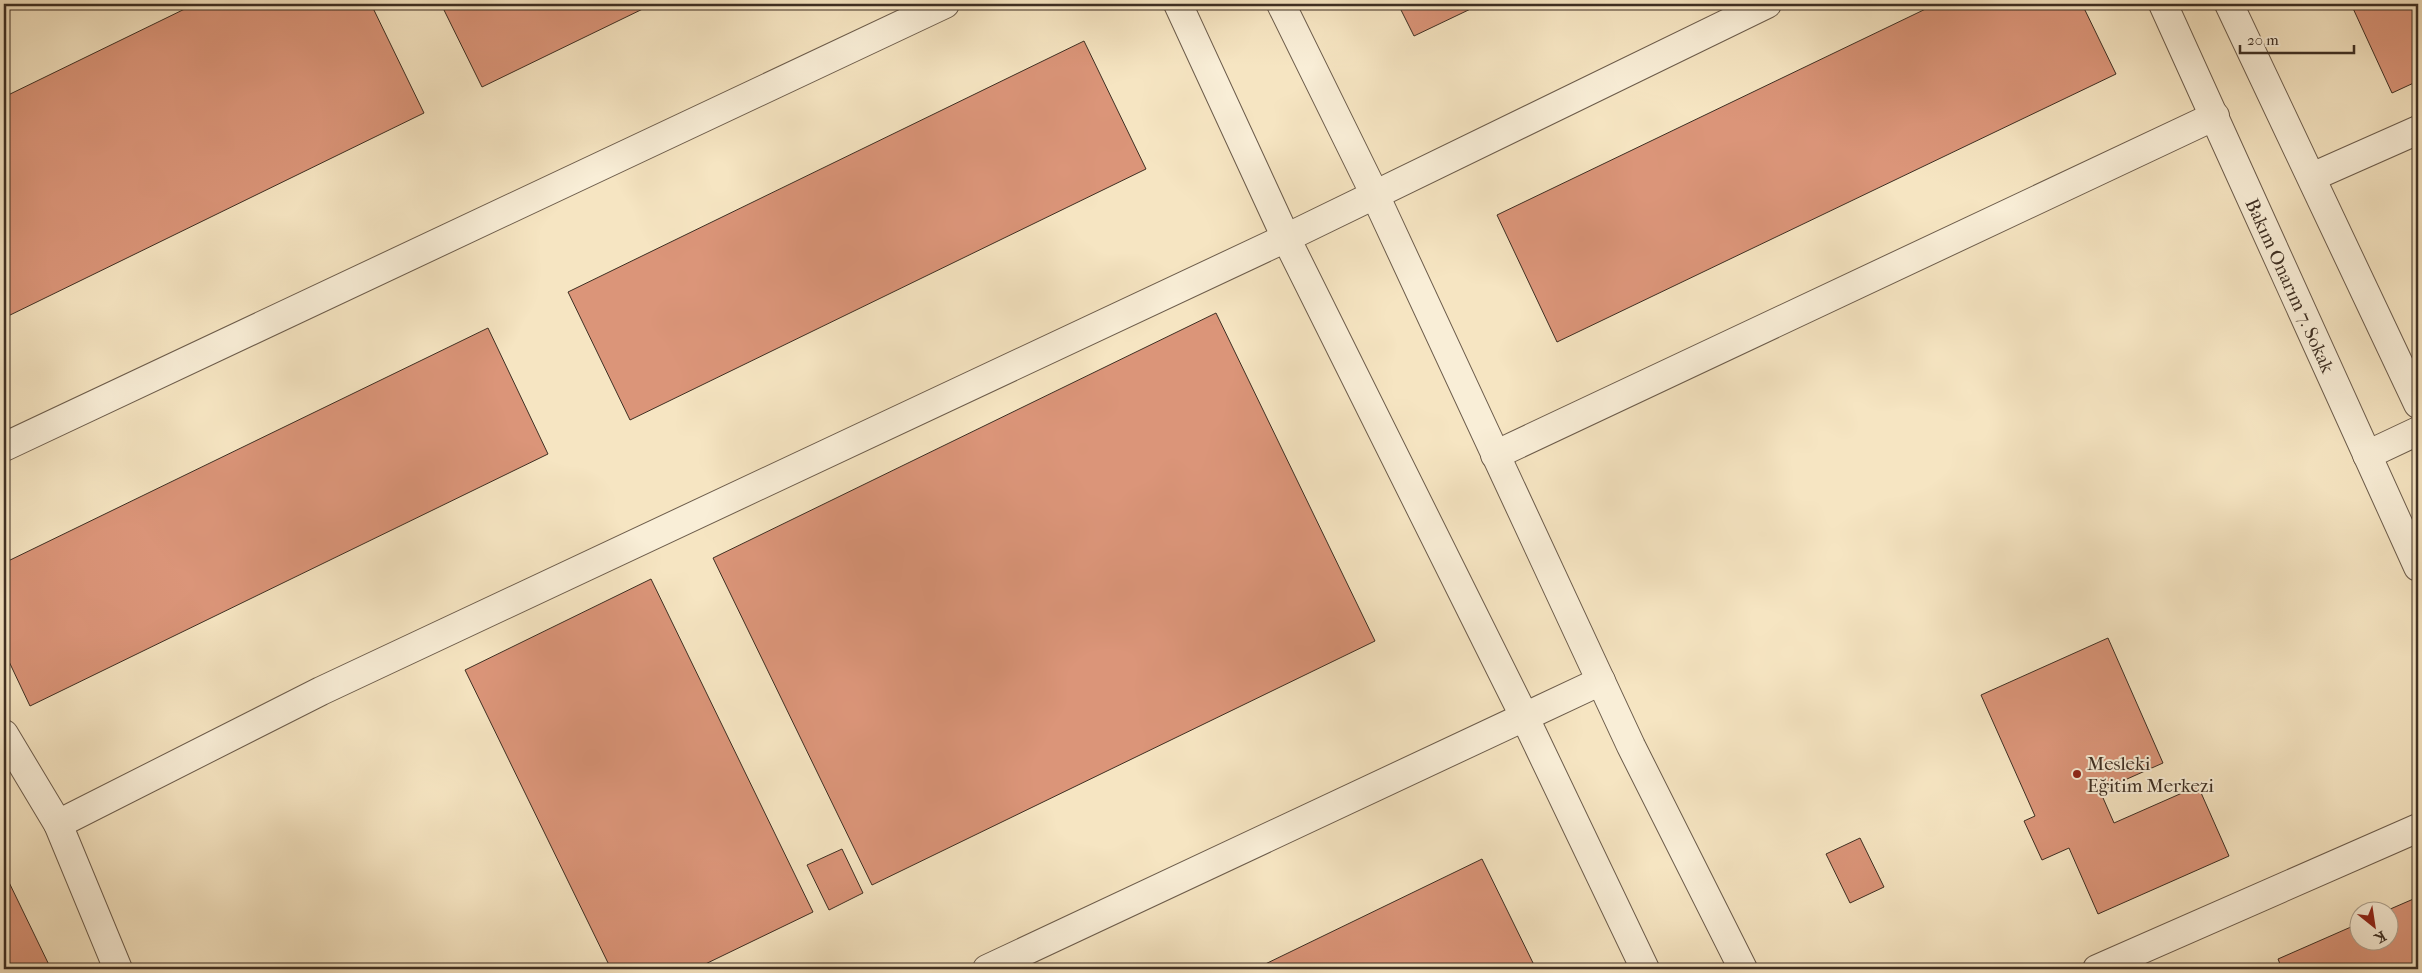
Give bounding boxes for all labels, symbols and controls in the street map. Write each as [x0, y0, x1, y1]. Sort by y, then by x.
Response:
scale bar [2240, 22, 2353, 54]
text: 20 m [2247, 31, 2279, 49]
street label: Bakım Onarım 7. Sokak [2241, 195, 2339, 377]
place label: Mesleki Eğitim Merkezi [2087, 753, 2214, 797]
marker: Mesleki Eğitim Merkezi [2071, 768, 2083, 780]
north arrow [2350, 900, 2400, 950]
text: K [2371, 927, 2389, 947]

